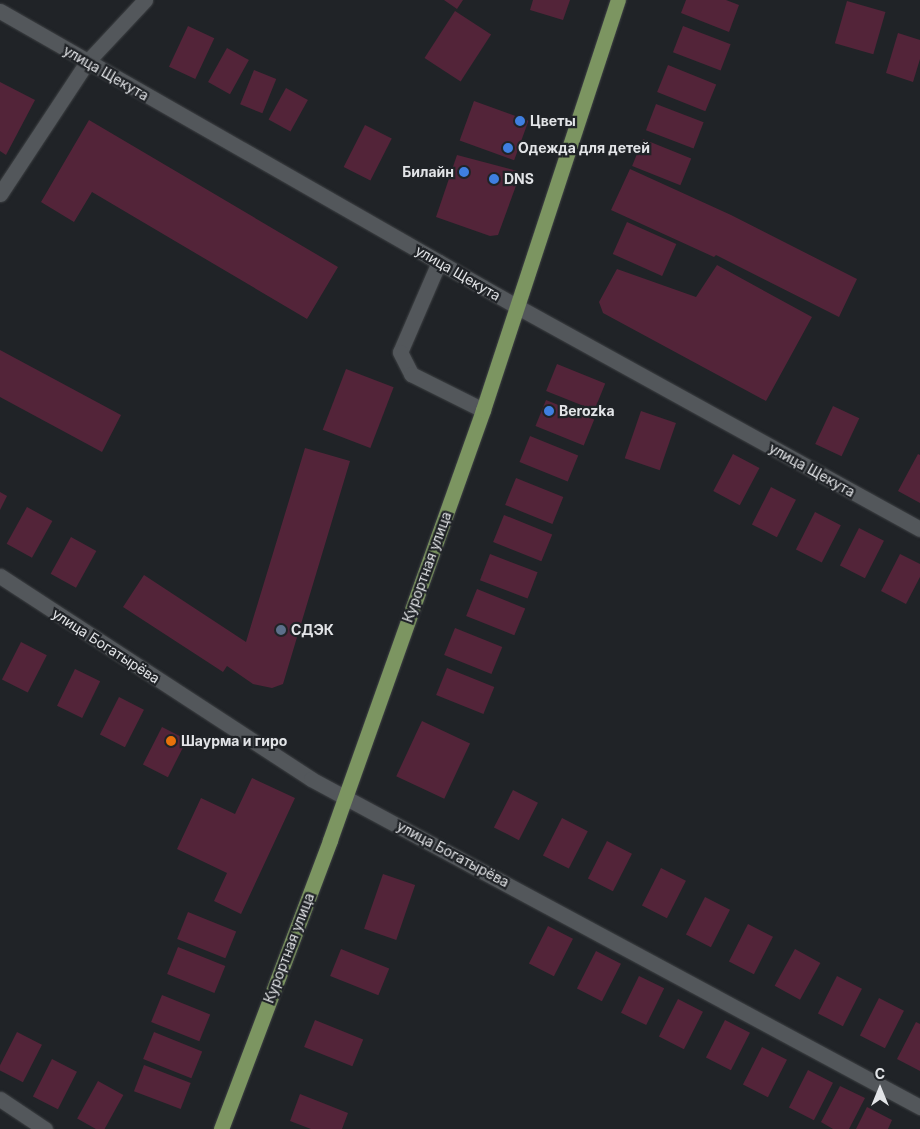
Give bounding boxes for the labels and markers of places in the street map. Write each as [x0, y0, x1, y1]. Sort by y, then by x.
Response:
place label: Цветы [530, 113, 576, 129]
marker: Цветы [514, 115, 526, 127]
place label: Одежда для детей [518, 140, 650, 156]
marker: Одежда для детей [502, 142, 514, 154]
place label: Билайн [402, 164, 454, 180]
marker: Билайн [458, 166, 470, 178]
place label: DNS [504, 171, 534, 187]
marker: DNS [488, 173, 500, 185]
place label: Berozka [559, 403, 615, 419]
marker: Berozka [543, 405, 555, 417]
place label: СДЭК [291, 622, 334, 638]
marker: СДЭК [275, 624, 287, 636]
place label: Шаурма и гиро [181, 733, 287, 749]
marker: Шаурма и гиро [165, 735, 177, 747]

